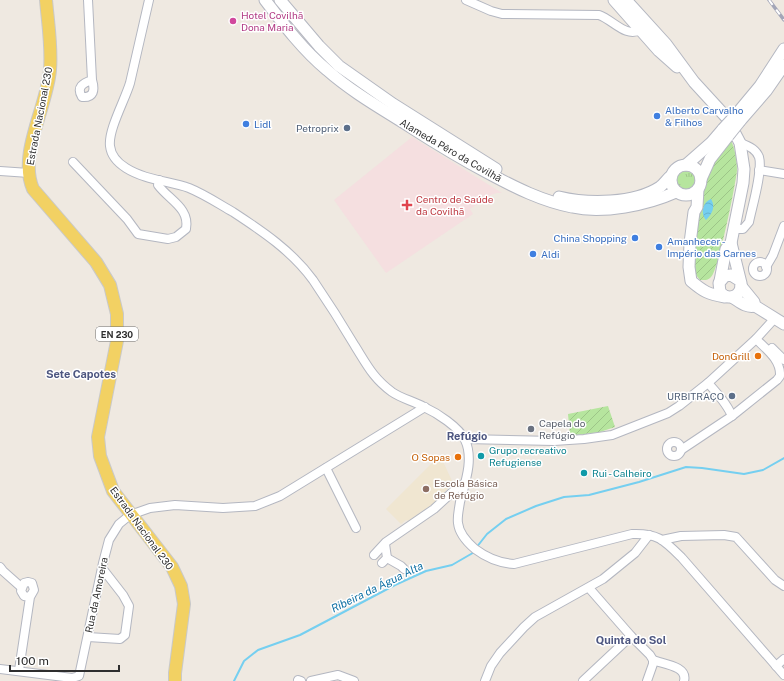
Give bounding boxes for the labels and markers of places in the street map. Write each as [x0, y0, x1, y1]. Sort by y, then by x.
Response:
place label: Hotel Covilhã Dona Maria [241, 9, 303, 33]
marker: Hotel Covilhã Dona Maria [228, 16, 238, 26]
place label: Alberto Carvalho & Filhos [665, 104, 744, 128]
marker: Alberto Carvalho & Filhos [652, 111, 662, 121]
place label: Lidl [254, 118, 271, 130]
marker: Lidl [241, 119, 251, 129]
place label: Petroprix [296, 122, 339, 134]
marker: Petroprix [342, 123, 352, 133]
place label: Centro de Saúde da Covilhã [416, 193, 494, 217]
marker: Centro de Saúde da Covilhã [401, 199, 413, 211]
place label: China Shopping [554, 232, 627, 244]
marker: China Shopping [630, 233, 640, 243]
place label: Amanhecer - Império das Carnes [667, 235, 756, 259]
marker: Amanhecer - Império das Carnes [654, 242, 664, 252]
place label: Aldi [541, 248, 559, 260]
marker: Aldi [528, 249, 538, 259]
place label: DonGrill [712, 350, 750, 362]
marker: DonGrill [753, 351, 763, 361]
place label: URBITRAÇO [667, 390, 724, 402]
marker: URBITRAÇO [727, 391, 737, 401]
place label: Capela do Refúgio [539, 417, 586, 441]
marker: Capela do Refúgio [526, 424, 536, 434]
place label: Grupo recreativo Refugiense [489, 444, 567, 468]
place label: O Sopas [411, 451, 450, 463]
marker: Grupo recreativo Refugiense [476, 451, 486, 461]
marker: O Sopas [453, 452, 463, 462]
place label: Rui - Calheiro [592, 467, 652, 479]
marker: Rui - Calheiro [579, 468, 589, 478]
place label: Escola Básica de Refúgio [434, 477, 498, 501]
marker: Escola Básica de Refúgio [421, 484, 431, 494]

